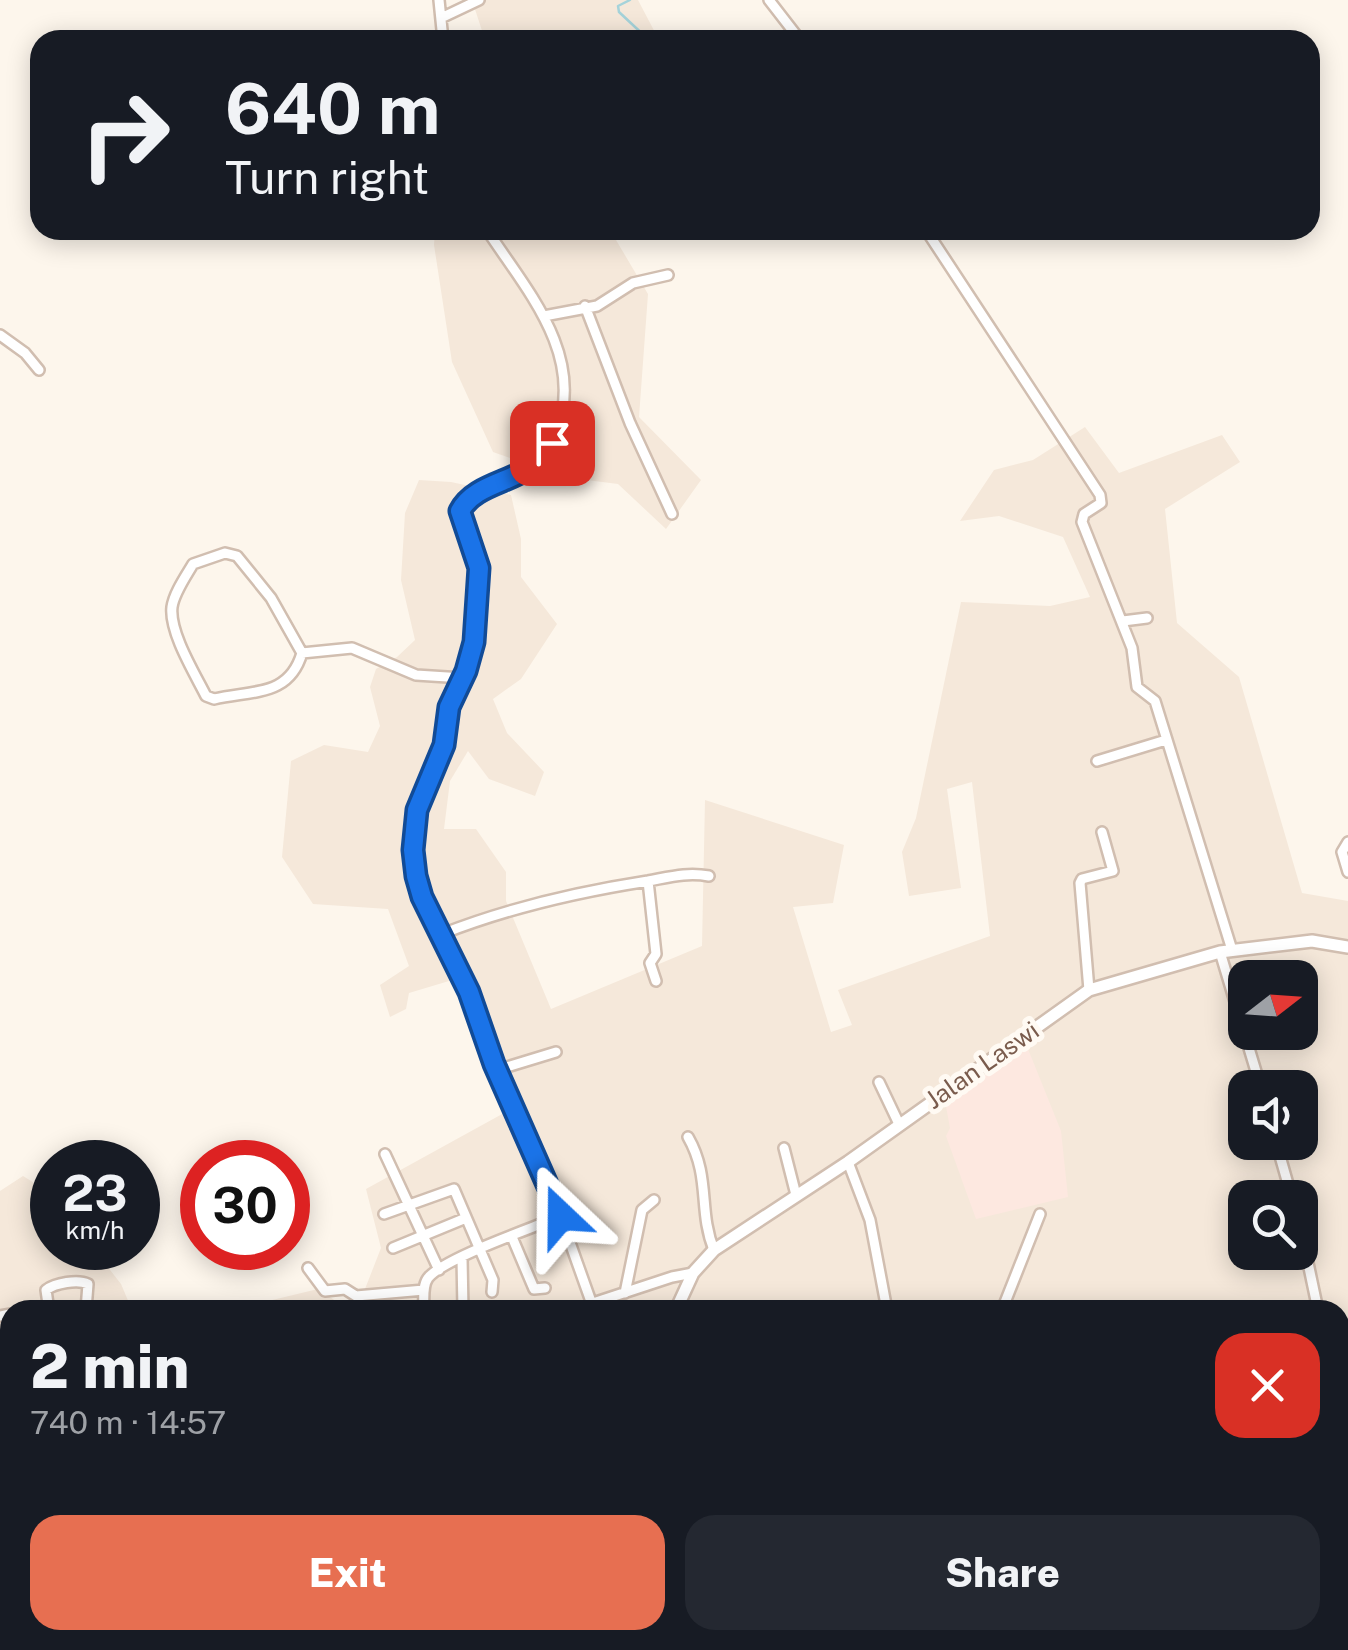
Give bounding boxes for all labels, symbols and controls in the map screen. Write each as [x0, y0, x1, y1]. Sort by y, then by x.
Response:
text: 640 m [225, 67, 441, 150]
icon: right [60, 70, 190, 200]
text: Turn right [225, 151, 429, 204]
pin [510, 401, 595, 486]
icon: arrive [525, 416, 580, 471]
north arrow [1228, 960, 1318, 1050]
map controls [1228, 960, 1318, 1270]
street label: Jalan Laswi [920, 1015, 1044, 1115]
button: sound [1228, 1070, 1318, 1160]
speed limit sign: 30 [180, 1140, 310, 1270]
text: 23 [62, 1163, 128, 1222]
position arrow [509, 1164, 613, 1268]
button: search [1228, 1180, 1318, 1270]
text: km/h [66, 1215, 124, 1245]
text: 2 min [30, 1331, 189, 1402]
button: close [1215, 1333, 1320, 1438]
text: 740 m · 14:57 [30, 1404, 226, 1441]
button: Exit [30, 1515, 665, 1630]
button: Share [685, 1515, 1320, 1630]

